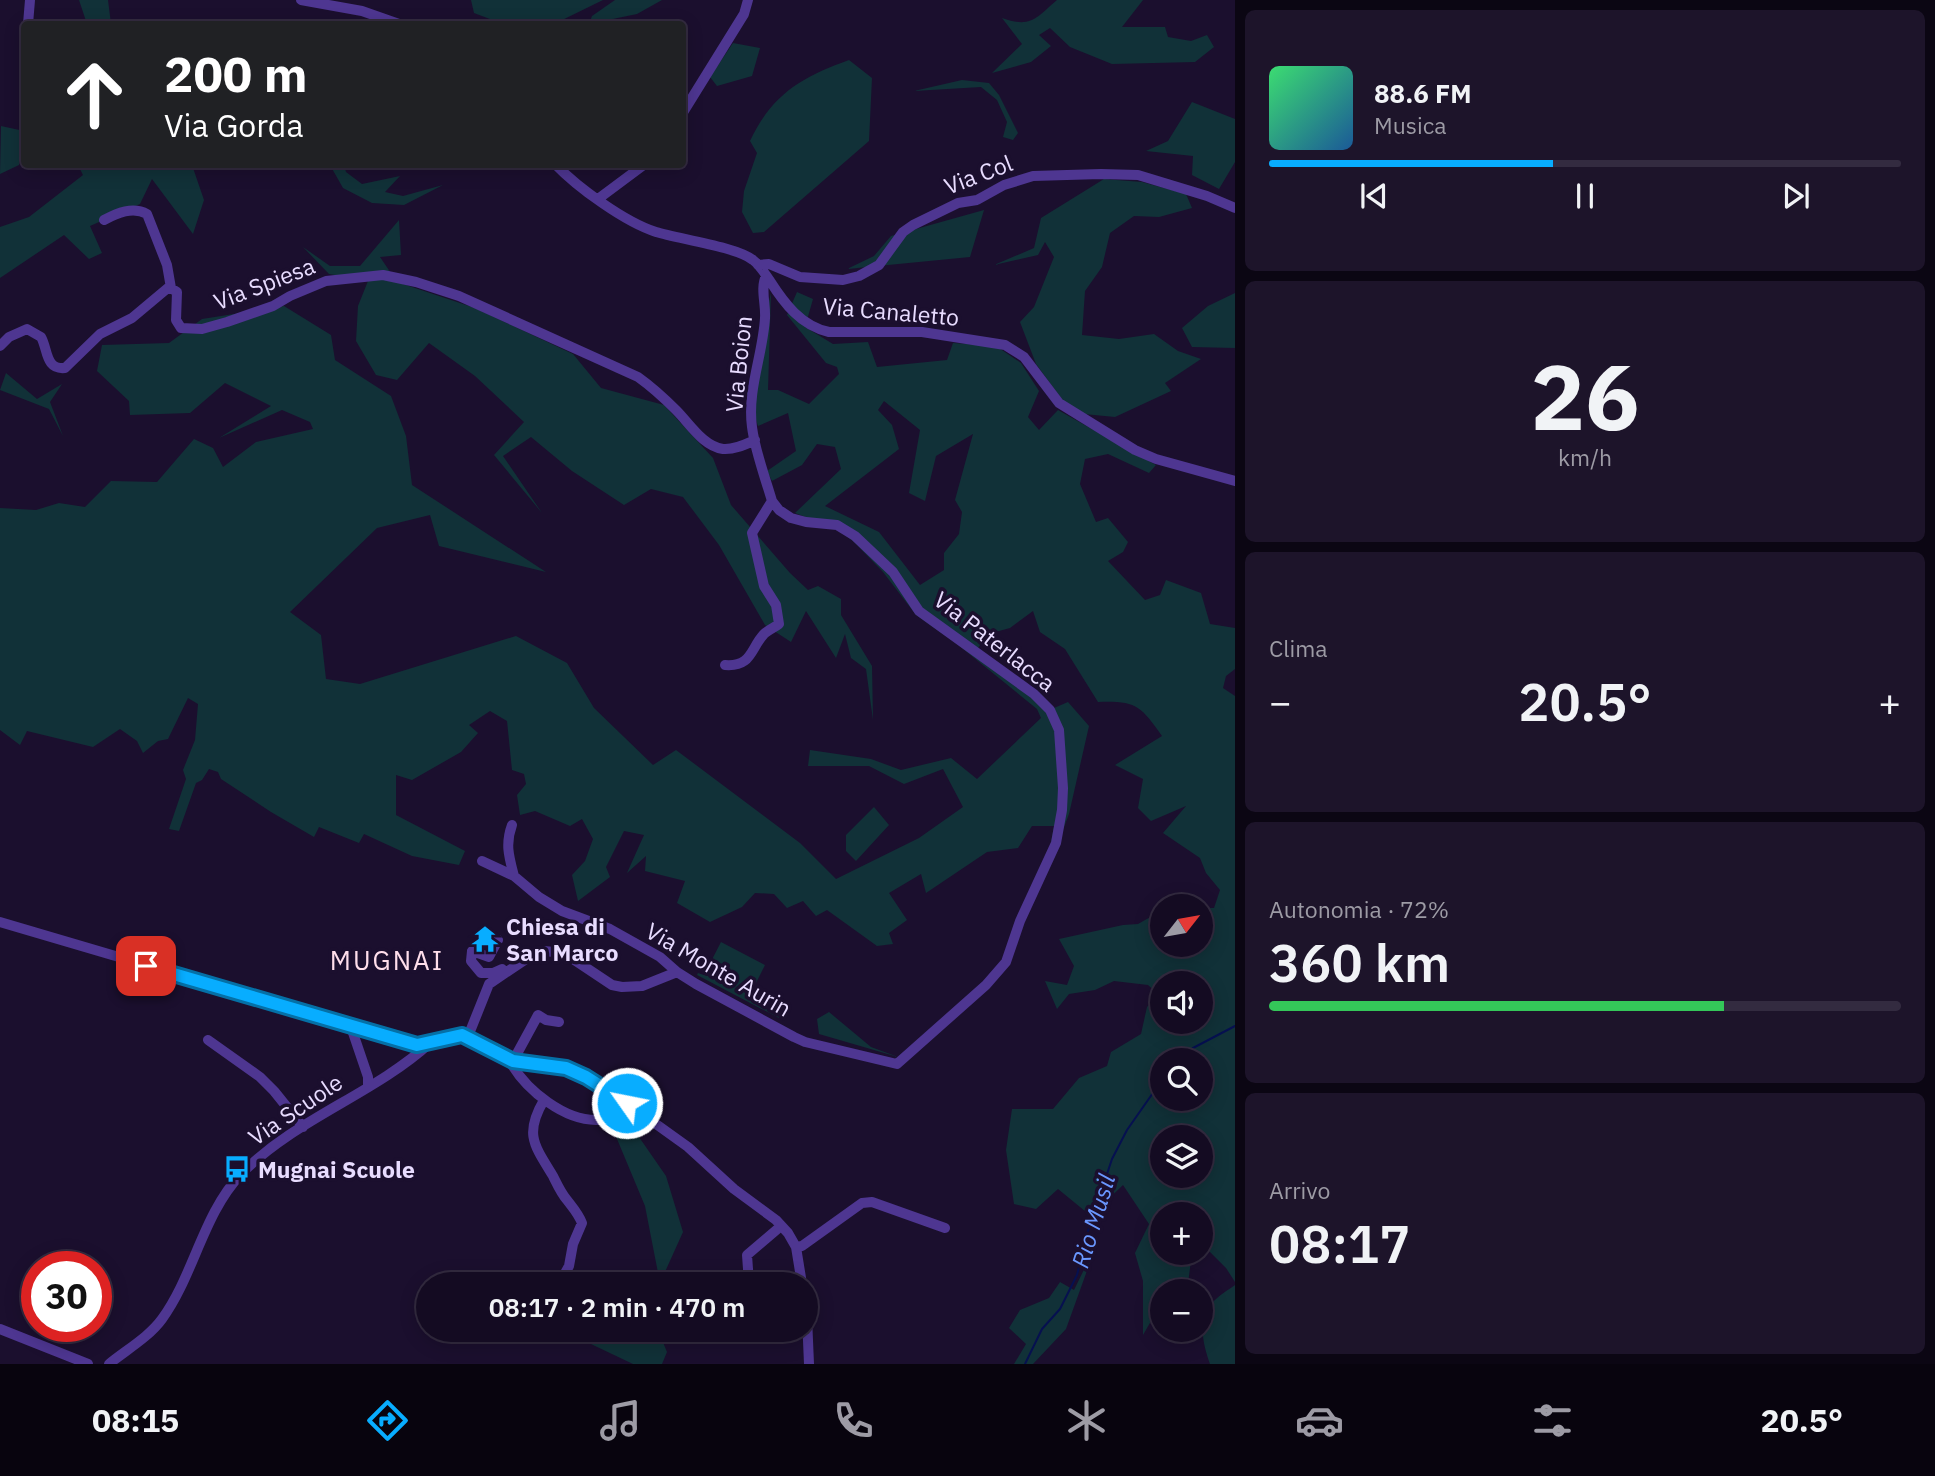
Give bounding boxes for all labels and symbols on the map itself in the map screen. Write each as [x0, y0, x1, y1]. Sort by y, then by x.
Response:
street label: Via Col [940, 147, 1016, 201]
street label: Via Spiesa [209, 250, 319, 316]
street label: Via Canaletto [821, 290, 961, 332]
street label: Via Boion [718, 314, 758, 414]
street label: Via Paterlacca [928, 584, 1062, 698]
north arrow [1150, 894, 1213, 957]
place label: Chiesa di San Marco [506, 911, 618, 967]
street label: Via Monte Aurin [641, 915, 797, 1023]
temple icon: Chiesa di San Marco [470, 924, 500, 954]
pin [116, 936, 176, 996]
district label: MUGNAI [330, 943, 444, 977]
position arrow [590, 1066, 664, 1140]
street label: Via Scuole [242, 1067, 348, 1151]
bus stop icon: Mugnai Scuole [222, 1154, 252, 1184]
place label: Mugnai Scuole [258, 1154, 415, 1184]
water label: Rio Musil [1064, 1170, 1123, 1272]
speed limit sign: 30 [21, 1251, 112, 1342]

